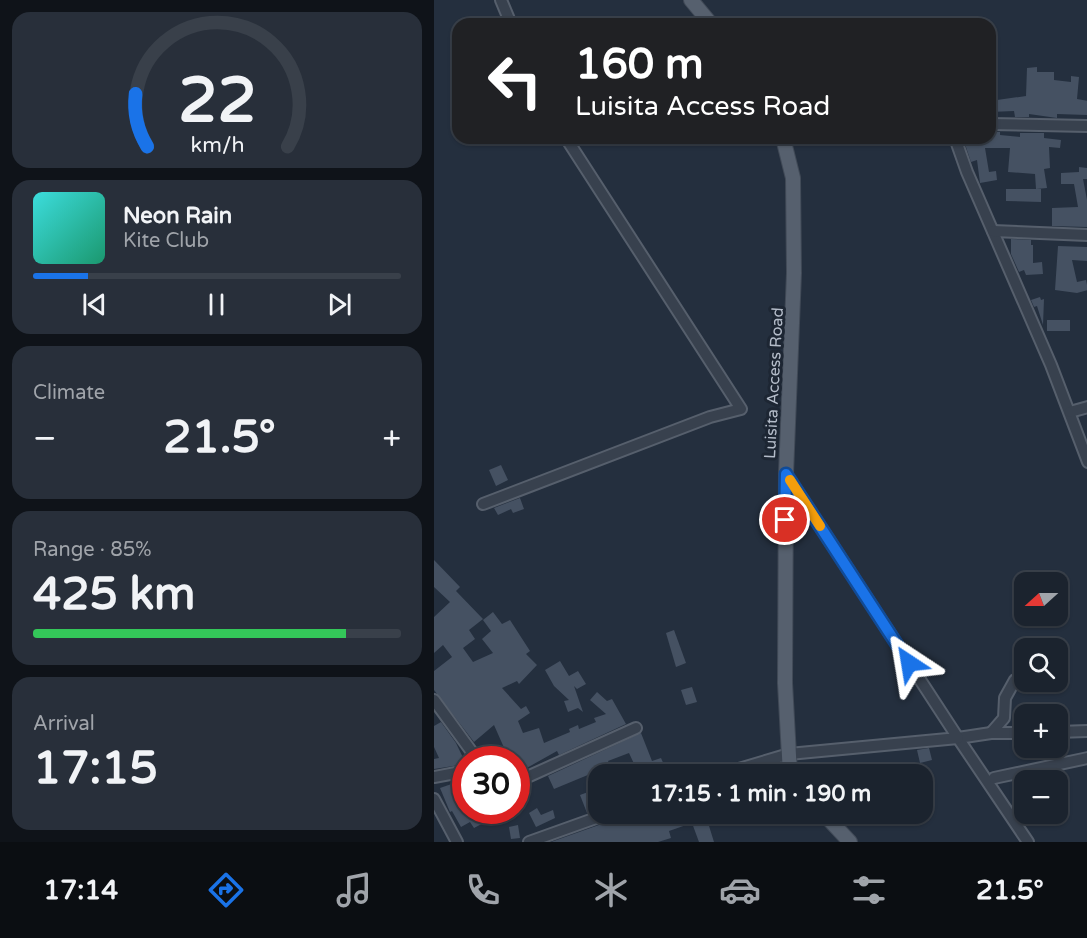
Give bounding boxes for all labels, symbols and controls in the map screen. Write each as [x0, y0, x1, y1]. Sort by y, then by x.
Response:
text: 160 m [575, 39, 704, 90]
icon: left [476, 42, 554, 120]
text: 22 [178, 64, 256, 139]
text: Luisita Access Road [575, 90, 830, 123]
text: km/h [190, 132, 244, 158]
text: Neon Rain [123, 203, 232, 229]
text: Kite Club [123, 229, 209, 253]
icon: previous [78, 288, 111, 321]
icon: pause [200, 288, 233, 321]
icon: next [323, 288, 356, 321]
street label: Luisita Access Road [760, 307, 788, 459]
text: Climate [33, 381, 105, 405]
text: 21.5° [163, 411, 276, 465]
text: − [33, 419, 57, 458]
text: + [382, 419, 401, 458]
pin [759, 494, 810, 545]
icon: arrive [768, 503, 801, 536]
text: Range · 85% [33, 538, 152, 562]
text: 425 km [33, 568, 195, 622]
north arrow [1014, 572, 1068, 626]
map controls [1014, 572, 1068, 824]
position arrow [877, 631, 941, 695]
button: search [1014, 638, 1068, 692]
button: + [1014, 704, 1068, 758]
text: Arrival [33, 712, 95, 736]
text: 17:15 [33, 742, 158, 796]
speed limit sign: 30 [452, 746, 530, 824]
button: − [1014, 770, 1068, 824]
text: 17:15 · 1 min · 190 m [650, 781, 871, 807]
icon: directions [205, 869, 247, 911]
icon: music [333, 869, 375, 911]
icon: phone [462, 869, 504, 911]
icon: climate [590, 869, 632, 911]
icon: car [719, 869, 761, 911]
icon: filters [848, 869, 890, 911]
text: 17:14 [43, 874, 118, 907]
text: 21.5° [976, 874, 1044, 907]

